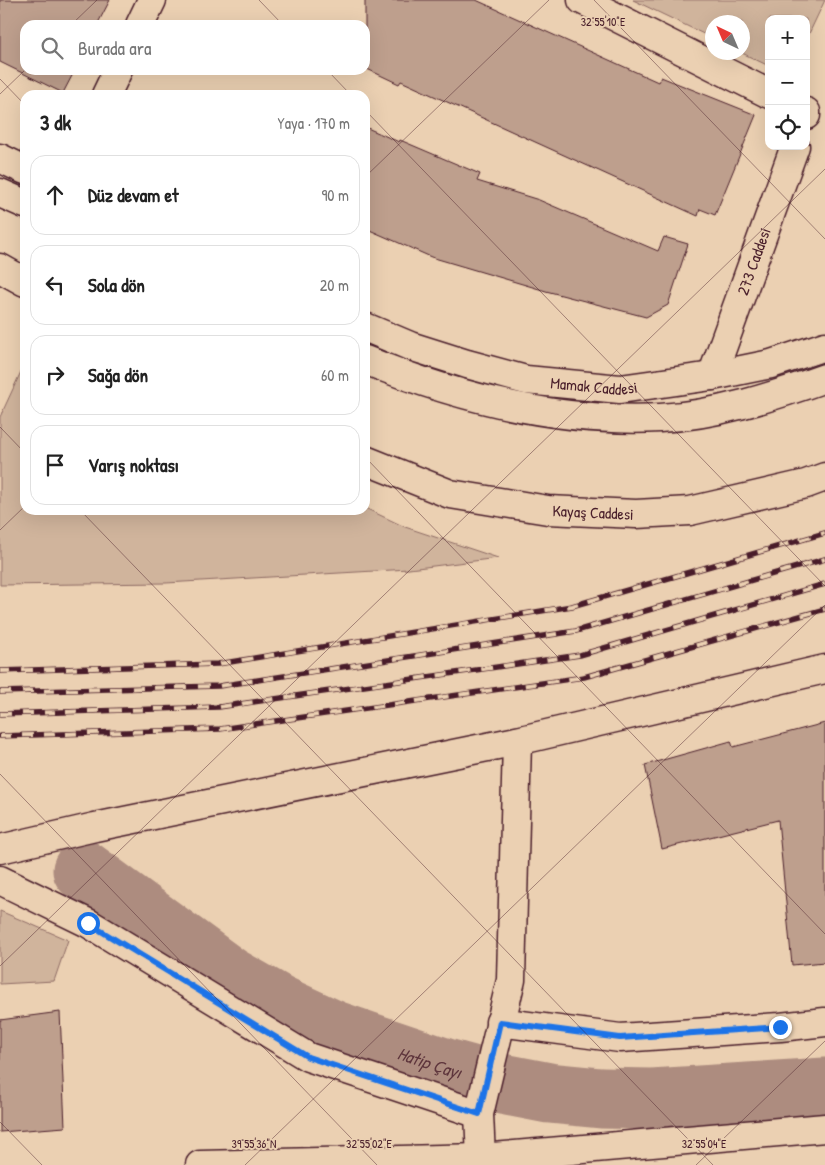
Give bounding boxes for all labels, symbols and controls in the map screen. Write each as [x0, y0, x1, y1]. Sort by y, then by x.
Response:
text: 32°55'10"E [581, 13, 626, 30]
north arrow [705, 15, 750, 60]
map controls [765, 15, 810, 150]
button: + [765, 15, 810, 60]
search box [20, 20, 370, 75]
icon: search [38, 34, 66, 62]
text: Burada ara [78, 35, 151, 61]
button: − [765, 60, 810, 105]
button: locate [765, 105, 810, 150]
text: 3 dk [40, 108, 71, 137]
text: Yaya · 170 m [278, 112, 350, 134]
icon: ahead [41, 181, 69, 209]
text: Düz devam et [88, 182, 179, 208]
text: 90 m [321, 184, 349, 206]
street label: 273 Caddesi [731, 225, 776, 298]
icon: left [41, 271, 69, 299]
text: Sola dön [88, 272, 145, 298]
text: 20 m [320, 274, 349, 296]
icon: right [41, 361, 69, 389]
text: Sağa dön [88, 362, 148, 388]
text: 60 m [321, 364, 349, 386]
street label: Mamak Caddesi [550, 371, 639, 400]
icon: arrive [41, 451, 69, 479]
text: Varış noktası [88, 452, 179, 478]
street label: Kayaş Caddesi [552, 499, 634, 525]
route start [77, 912, 100, 935]
route end [769, 1016, 792, 1039]
water label: Hatip Çayı [394, 1040, 465, 1085]
text: 39°55'36"N [232, 1135, 276, 1152]
text: 32°55'02"E [346, 1135, 393, 1152]
text: 32°55'04"E [682, 1135, 727, 1152]

